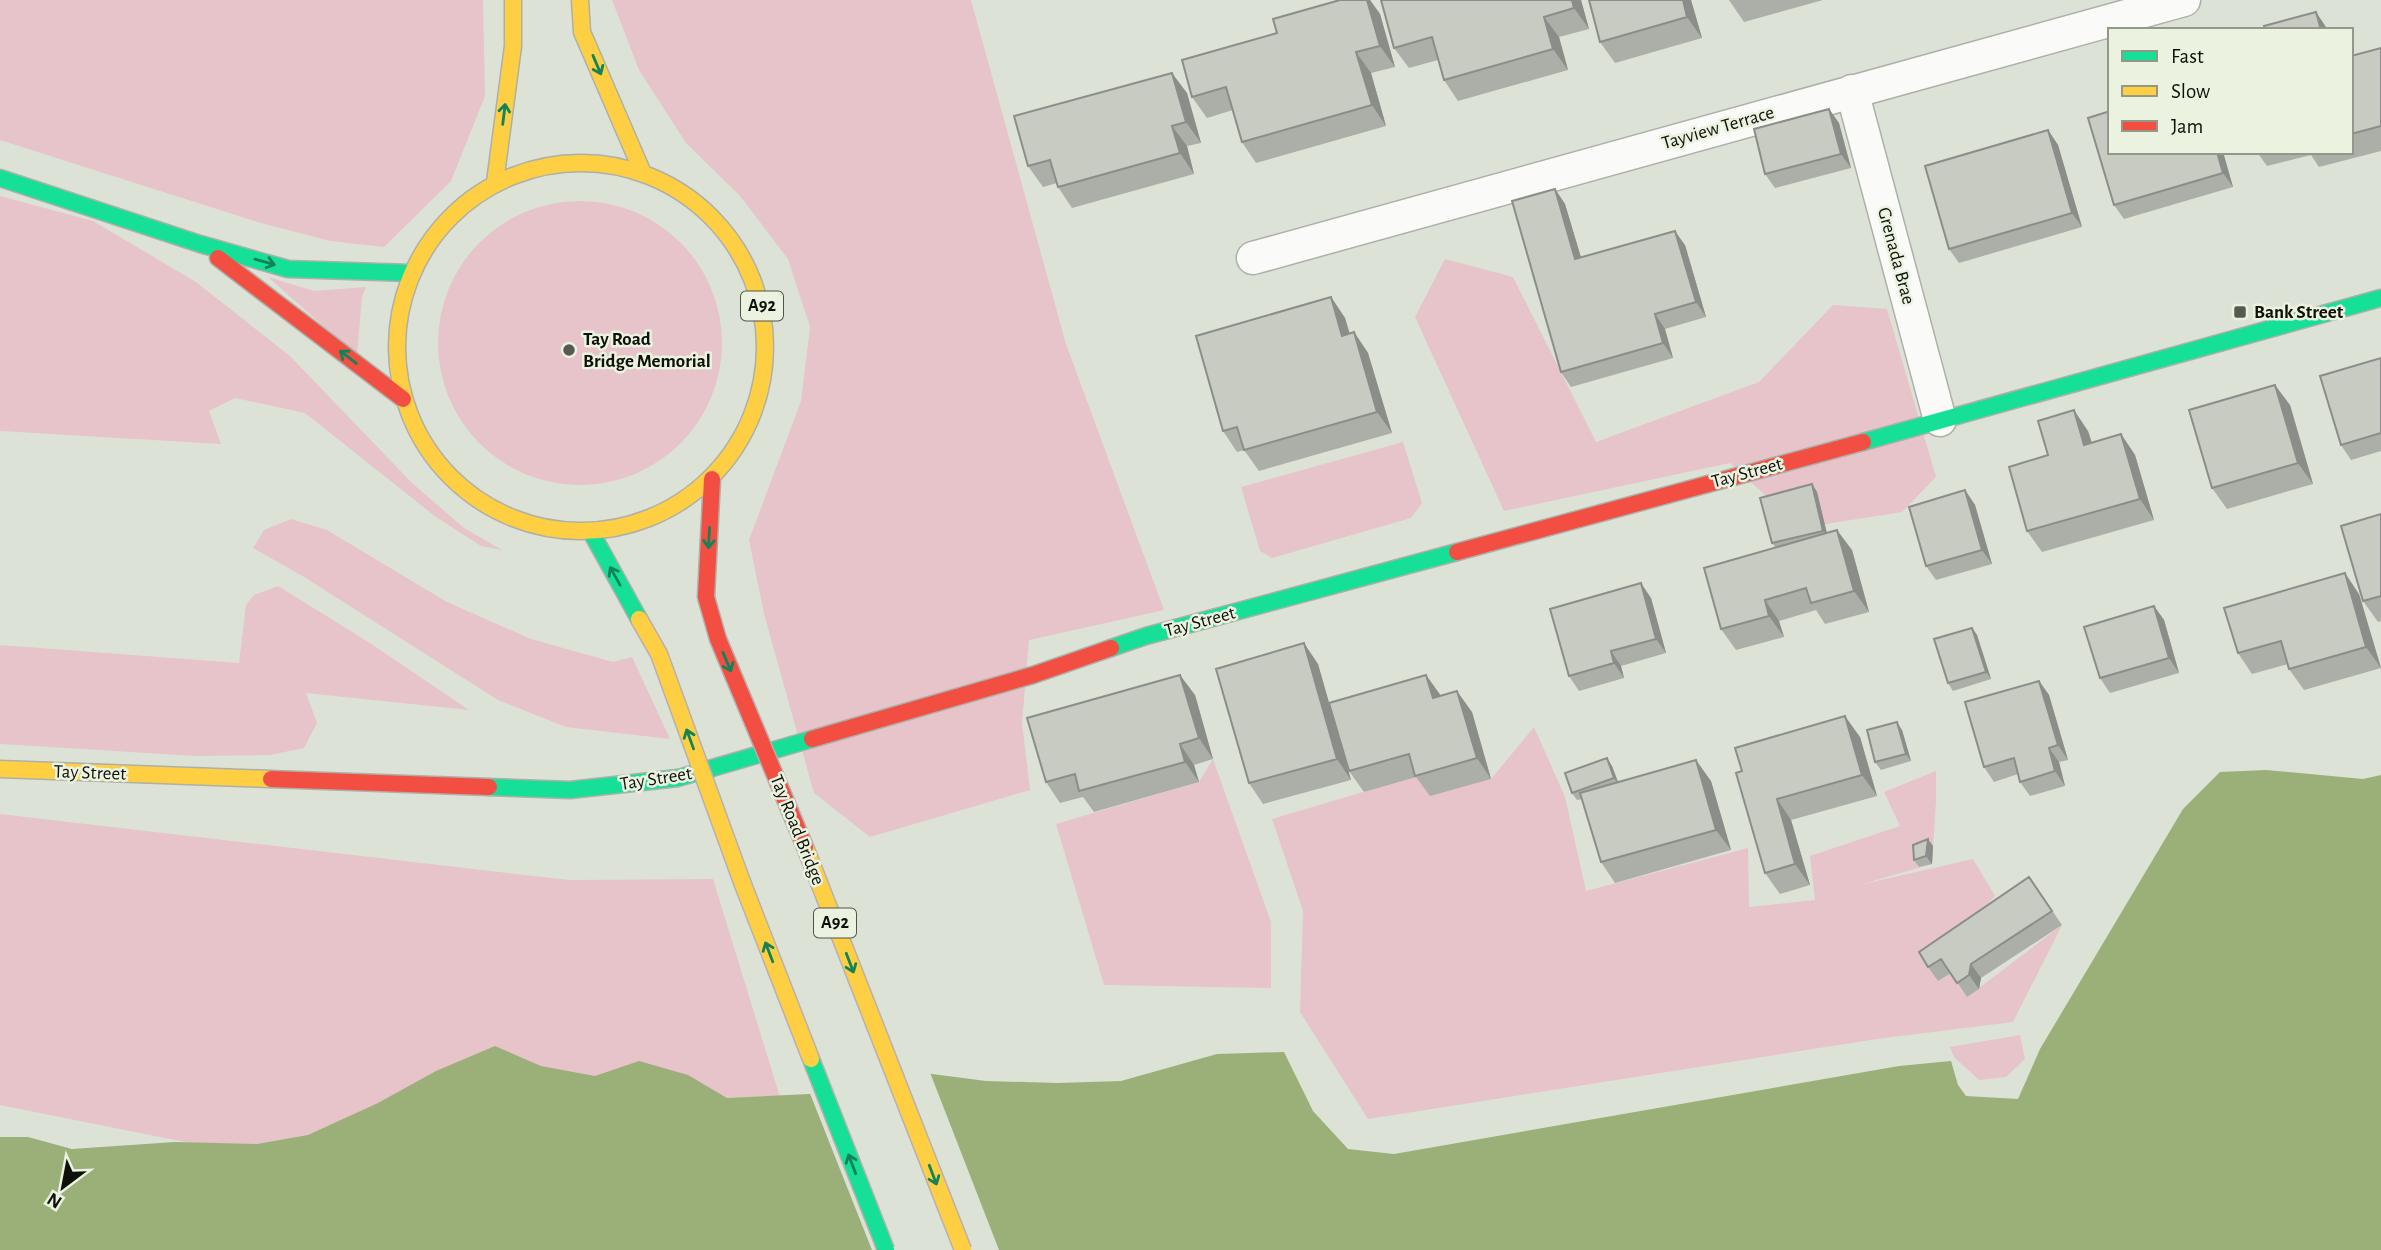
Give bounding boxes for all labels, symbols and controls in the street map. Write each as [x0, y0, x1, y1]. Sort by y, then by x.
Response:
legend [2108, 28, 2353, 154]
text: Fast [2171, 46, 2204, 67]
one-way arrow [591, 54, 604, 76]
text: Slow [2171, 81, 2210, 102]
one-way arrow [498, 103, 511, 126]
street label: Tayview Terrace [1660, 103, 1776, 153]
text: Jam [2171, 116, 2203, 137]
street label: Grenada Brae [1874, 205, 1918, 307]
one-way arrow [254, 257, 276, 270]
road number: A92 [741, 292, 783, 320]
place label: Bank Street [2254, 303, 2344, 322]
marker: Bank Street [2232, 304, 2248, 320]
place label: Tay Road Bridge Memorial [583, 330, 711, 371]
marker: Tay Road Bridge Memorial [561, 342, 577, 358]
one-way arrow [340, 350, 358, 365]
street label: Tay Street [1709, 454, 1785, 492]
one-way arrow [703, 526, 716, 549]
one-way arrow [608, 566, 621, 587]
street label: Tay Street [1162, 603, 1238, 641]
one-way arrow [721, 650, 734, 672]
one-way arrow [683, 728, 695, 750]
street label: Tay Street [53, 762, 127, 784]
street label: Tay Street [619, 764, 693, 794]
street label: Tay Road Bridge [766, 772, 828, 888]
road number: A92 [814, 908, 856, 938]
one-way arrow [762, 942, 775, 963]
one-way arrow [845, 952, 858, 973]
north arrow [28, 1152, 98, 1222]
one-way arrow [845, 1153, 858, 1175]
one-way arrow [928, 1163, 941, 1185]
text: N [44, 1189, 65, 1212]

